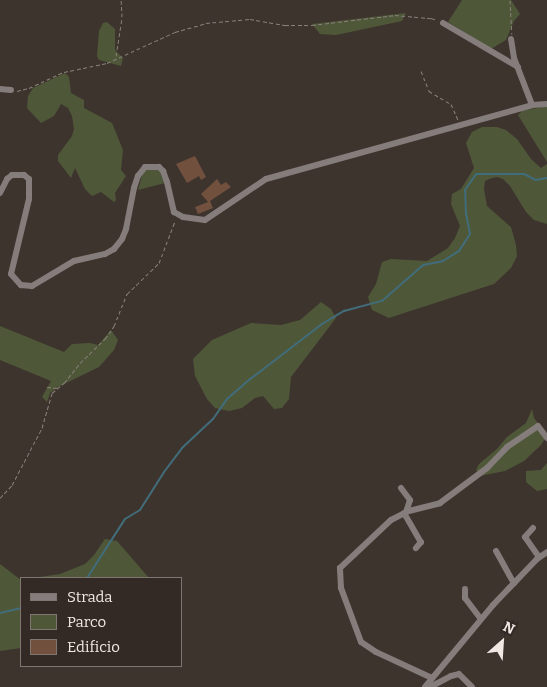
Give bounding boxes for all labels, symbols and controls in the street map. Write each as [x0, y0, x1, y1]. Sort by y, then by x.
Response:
legend [20, 577, 182, 667]
text: Strada [67, 588, 113, 606]
text: Parco [67, 613, 106, 631]
north arrow [477, 617, 527, 667]
text: N [500, 618, 517, 638]
text: Edificio [67, 638, 120, 656]

